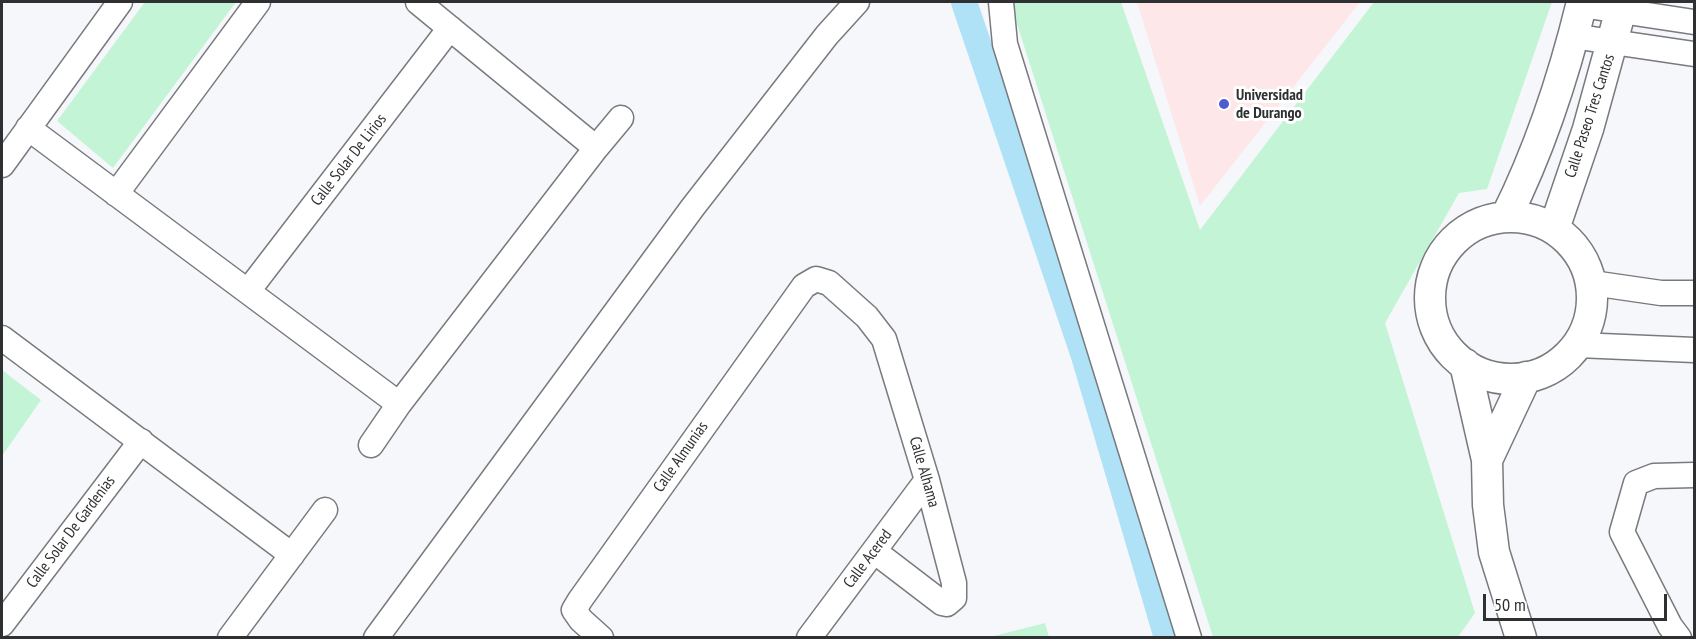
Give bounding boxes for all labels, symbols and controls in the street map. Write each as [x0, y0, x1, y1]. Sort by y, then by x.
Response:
street label: Calle Paseo Tres Cantos [1561, 52, 1619, 180]
place label: Universidad de Durango [1236, 85, 1303, 123]
marker: Universidad de Durango [1217, 97, 1231, 111]
street label: Calle Solar De Lirios [307, 110, 391, 210]
street label: Calle Almunias [650, 418, 712, 496]
street label: Calle Alhama [905, 434, 943, 510]
street label: Calle Solar De Gardenias [23, 472, 119, 592]
street label: Calle Acered [840, 526, 896, 592]
scale bar [1486, 582, 1670, 620]
text: 50 m [1494, 593, 1526, 616]

